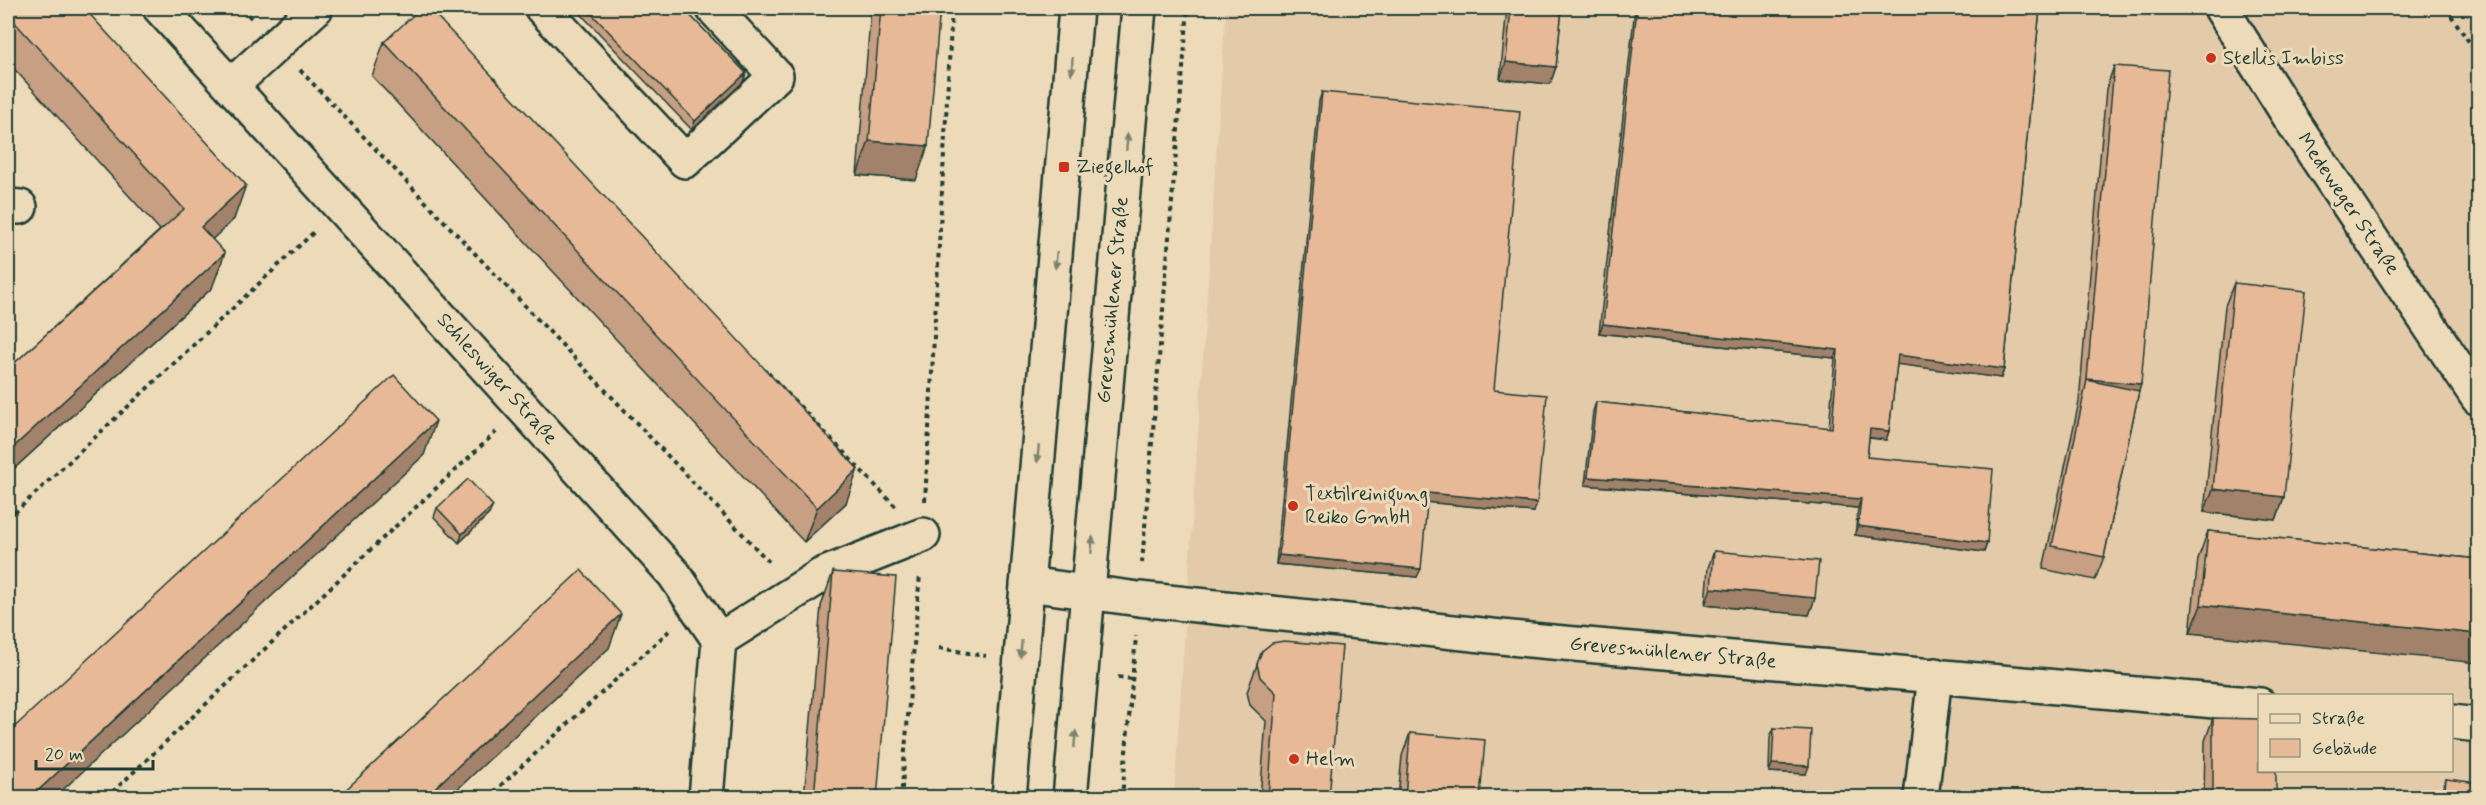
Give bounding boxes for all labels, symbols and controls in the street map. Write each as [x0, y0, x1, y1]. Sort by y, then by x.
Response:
place label: Stellis Imbiss [2223, 45, 2344, 72]
marker: Stellis Imbiss [2204, 51, 2218, 65]
one-way arrow [1067, 56, 1077, 75]
street label: Medeweger Straße [2290, 128, 2406, 281]
one-way arrow [1122, 132, 1132, 151]
place label: Ziegelhof [1076, 154, 1154, 183]
marker: Ziegelhof [1057, 160, 1071, 174]
street label: Grevesmühlener Straße [1091, 196, 1135, 404]
one-way arrow [1051, 251, 1061, 270]
street label: Schleswiger Straße [430, 307, 564, 451]
one-way arrow [1033, 445, 1043, 464]
place label: Textilreinigung Reiko GmbH [1305, 481, 1428, 531]
marker: Textilreinigung Reiko GmbH [1286, 499, 1300, 513]
one-way arrow [1087, 535, 1096, 554]
street label: Grevesmühlener Straße [1569, 631, 1777, 675]
one-way arrow [1016, 639, 1026, 658]
legend [2258, 694, 2453, 772]
text: Straße [2312, 707, 2365, 731]
one-way arrow [1070, 730, 1080, 749]
scale bar [36, 733, 153, 771]
text: Gebäude [2312, 737, 2377, 761]
text: 20 m [45, 743, 83, 767]
place label: Helm [1306, 746, 1355, 773]
marker: Helm [1287, 752, 1301, 766]

